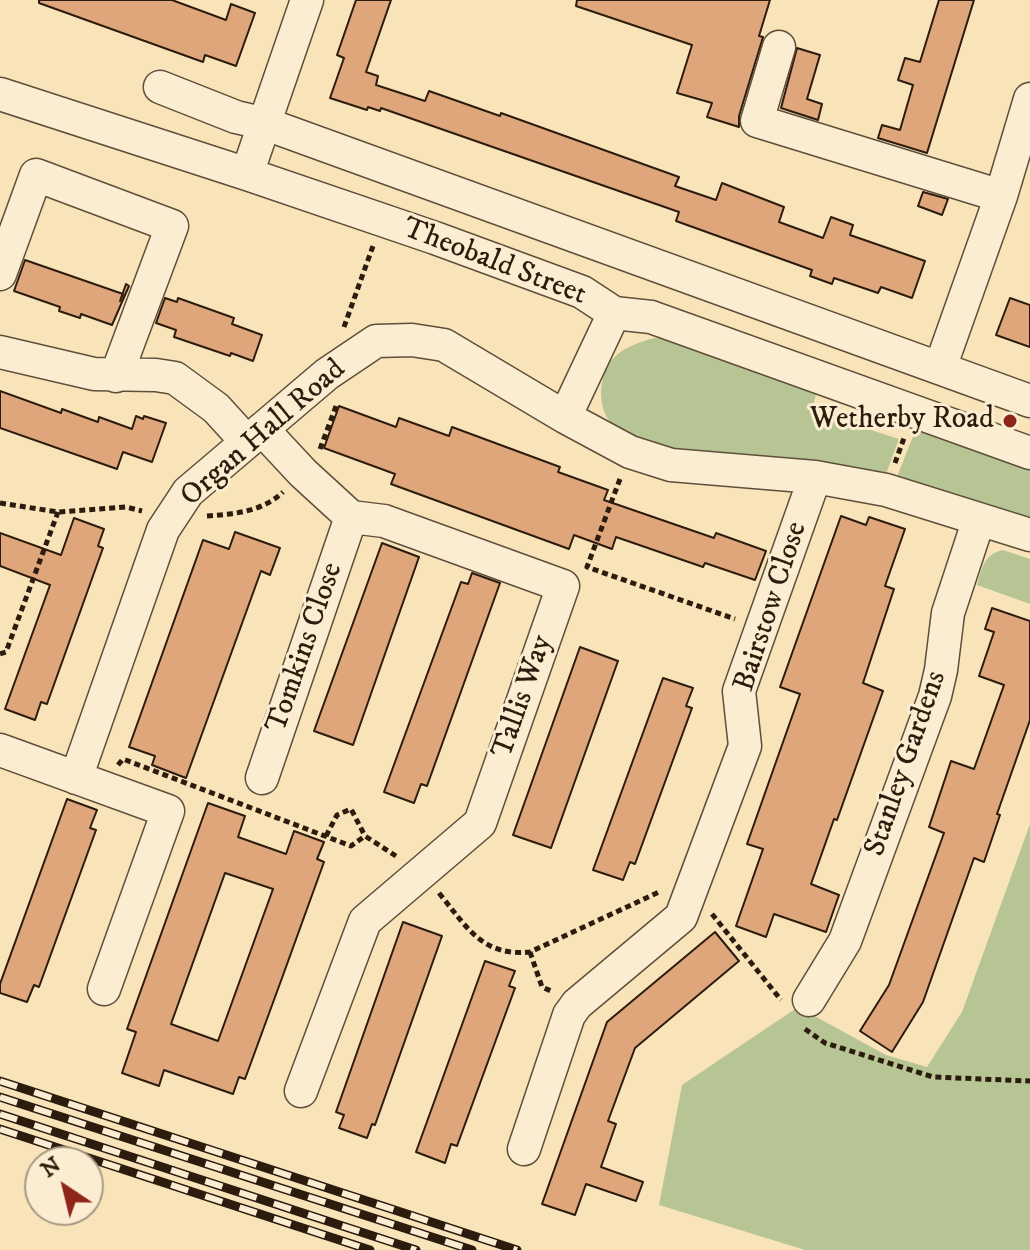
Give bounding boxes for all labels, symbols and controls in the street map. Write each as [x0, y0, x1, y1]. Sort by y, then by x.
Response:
street label: Theobald Street [397, 212, 591, 314]
street label: Organ Hall Road [174, 353, 354, 515]
place label: Wetherby Road [810, 403, 994, 439]
marker: Wetherby Road [1001, 412, 1019, 430]
street label: Bairstow Close [728, 518, 816, 696]
street label: Tomkins Close [260, 558, 352, 738]
street label: Tallis Way [486, 631, 562, 763]
street label: Stanley Gardens [858, 667, 956, 861]
north arrow [24, 1146, 104, 1226]
text: N [36, 1151, 66, 1184]

